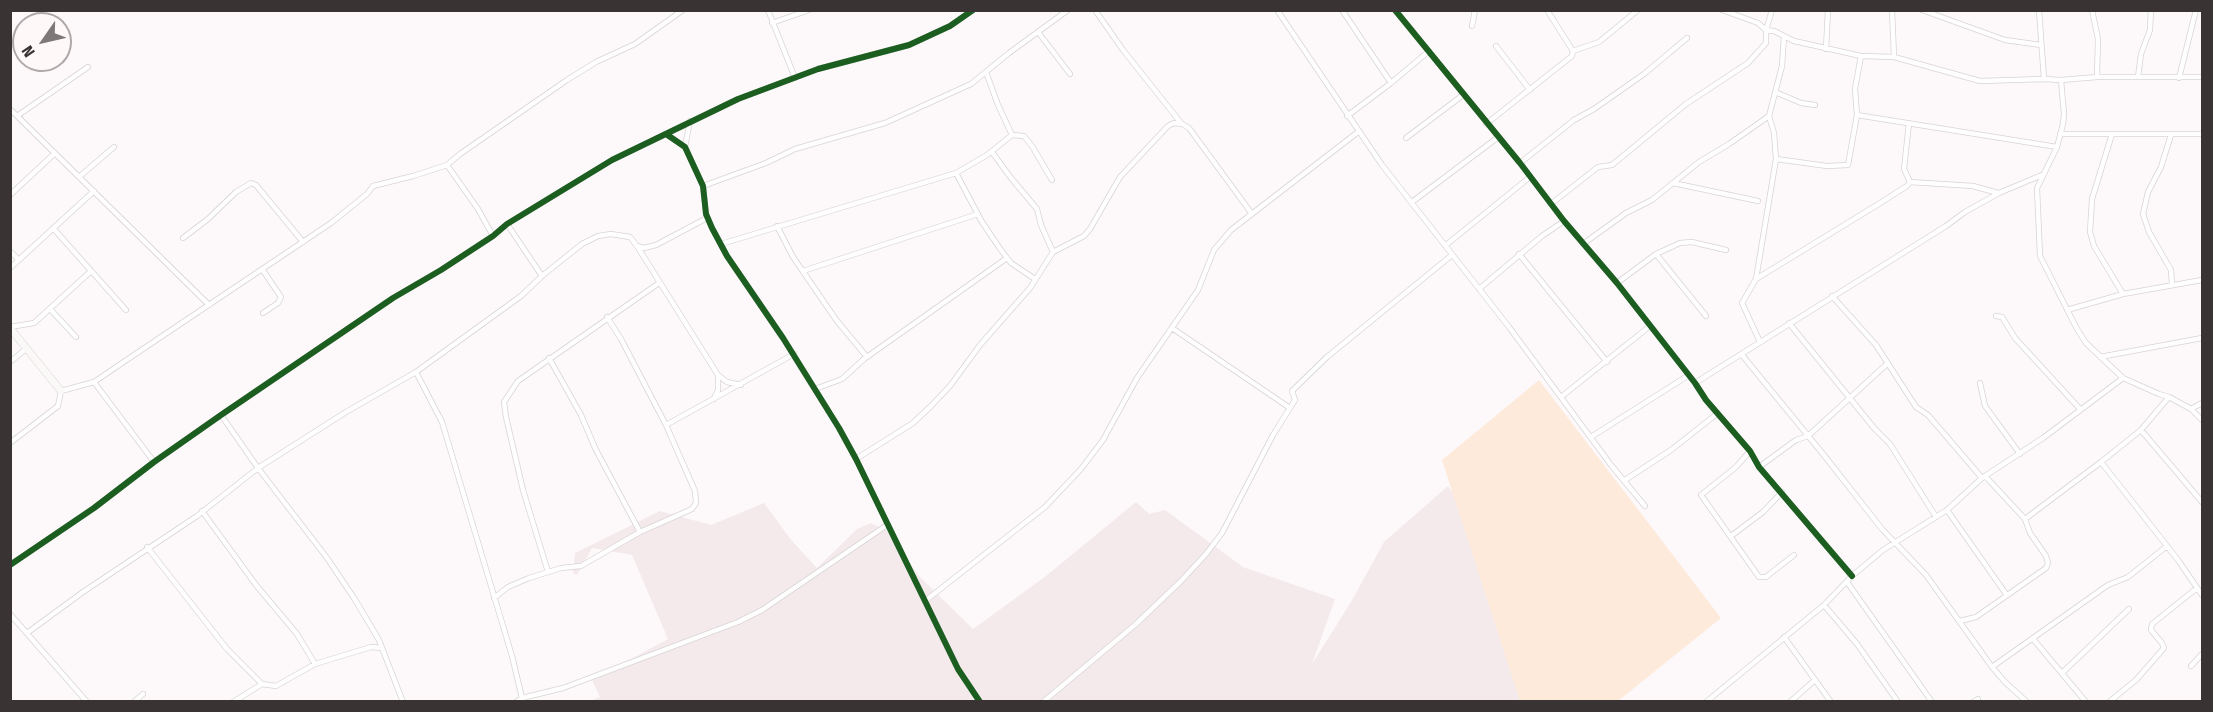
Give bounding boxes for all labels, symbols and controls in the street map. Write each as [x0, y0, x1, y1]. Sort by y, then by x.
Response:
north arrow [12, 12, 72, 72]
text: N [18, 42, 39, 61]

